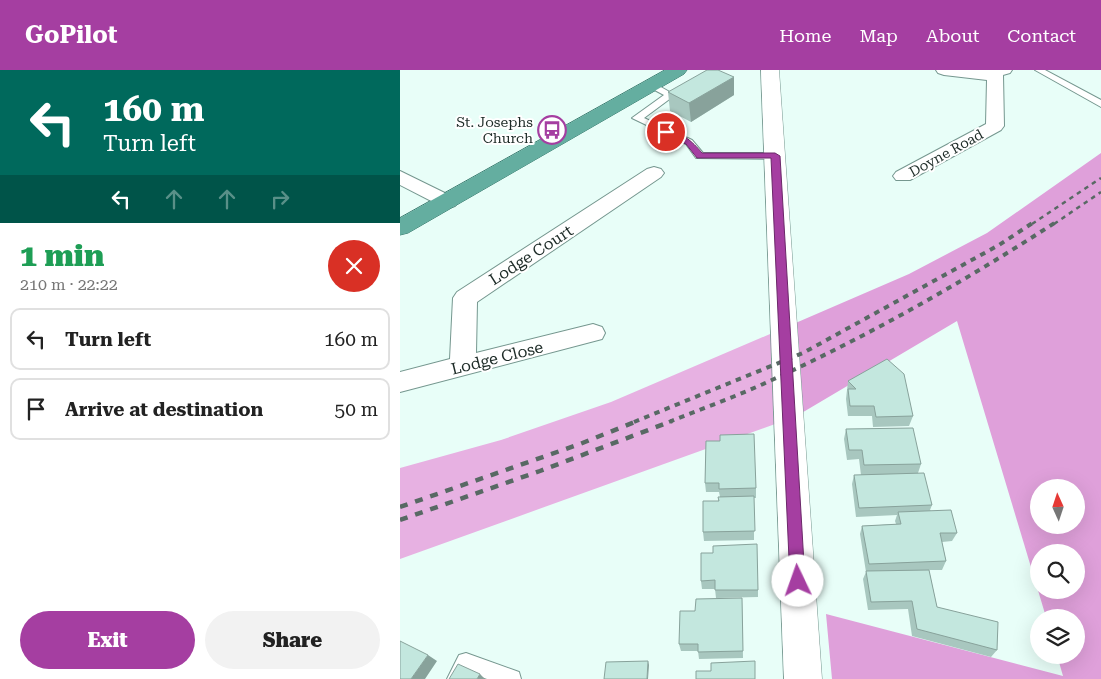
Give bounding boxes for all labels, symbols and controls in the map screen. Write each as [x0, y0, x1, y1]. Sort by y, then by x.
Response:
text: GoPilot [25, 21, 117, 49]
text: Home [779, 25, 831, 46]
text: Map [859, 25, 898, 46]
text: About [926, 25, 979, 46]
text: Contact [1007, 25, 1076, 46]
text: 160 m [103, 89, 204, 130]
icon: left [20, 90, 85, 155]
pin [645, 111, 687, 153]
place label: St. Josephs Church [456, 114, 533, 146]
bus stop icon: St. Josephs Church [537, 115, 567, 145]
icon: arrive [652, 118, 680, 146]
street label: Doyne Road [906, 126, 986, 180]
text: Turn left [103, 131, 196, 156]
icon: left [107, 185, 135, 213]
icon: ahead [160, 185, 188, 213]
icon: ahead [213, 185, 241, 213]
icon: right [266, 185, 294, 213]
street label: Lodge Court [486, 221, 576, 289]
text: 1 min [20, 238, 104, 273]
button: close [328, 240, 380, 292]
text: 210 m · 22:22 [20, 275, 118, 294]
icon: left [22, 325, 50, 353]
text: Turn left [65, 328, 151, 351]
text: 160 m [324, 328, 378, 351]
street label: Lodge Close [449, 337, 545, 379]
icon: arrive [22, 395, 50, 423]
text: Arrive at destination [65, 398, 263, 421]
text: 50 m [335, 398, 378, 421]
north arrow [1030, 479, 1085, 534]
map controls [1030, 479, 1085, 664]
button: search [1030, 544, 1085, 599]
position arrow [771, 554, 823, 606]
button: layers [1030, 609, 1085, 664]
button: Exit [20, 611, 195, 669]
button: Share [205, 611, 380, 669]

